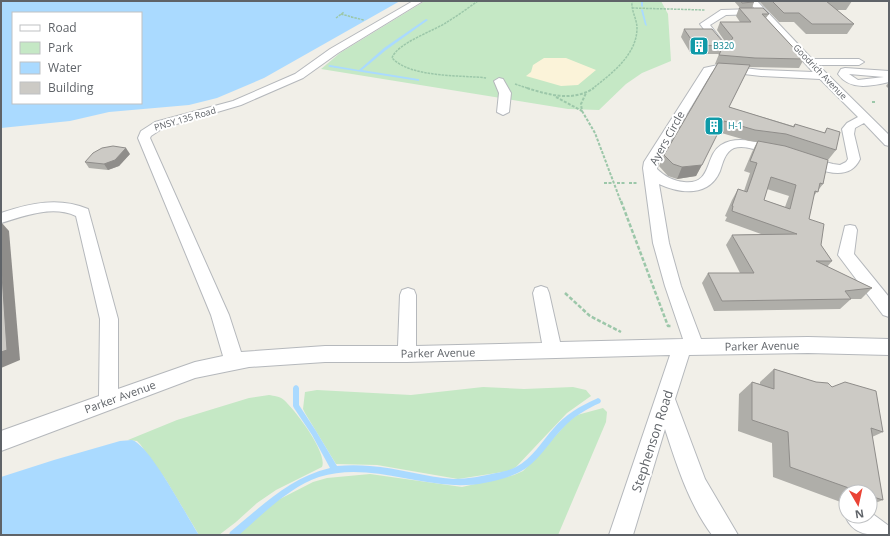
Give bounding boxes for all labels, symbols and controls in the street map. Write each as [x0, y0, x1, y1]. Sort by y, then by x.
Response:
legend [12, 12, 142, 104]
text: Road [48, 19, 77, 36]
building icon: B320 [688, 35, 710, 57]
text: Park [48, 39, 74, 56]
place label: B320 [713, 39, 734, 52]
street label: Goodrich Avenue [791, 41, 850, 102]
text: Water [48, 59, 82, 76]
text: Building [48, 79, 94, 96]
street label: PNSY 135 Road [152, 103, 217, 134]
street label: Ayers Circle [646, 108, 688, 167]
building icon: H-1 [703, 115, 725, 137]
place label: H-1 [728, 119, 743, 132]
street label: Parker Avenue [724, 337, 800, 354]
street label: Parker Avenue [400, 344, 476, 361]
street label: Parker Avenue [82, 377, 158, 416]
street label: Stephenson Road [627, 388, 677, 494]
north arrow [838, 484, 878, 524]
text: N [854, 506, 865, 522]

